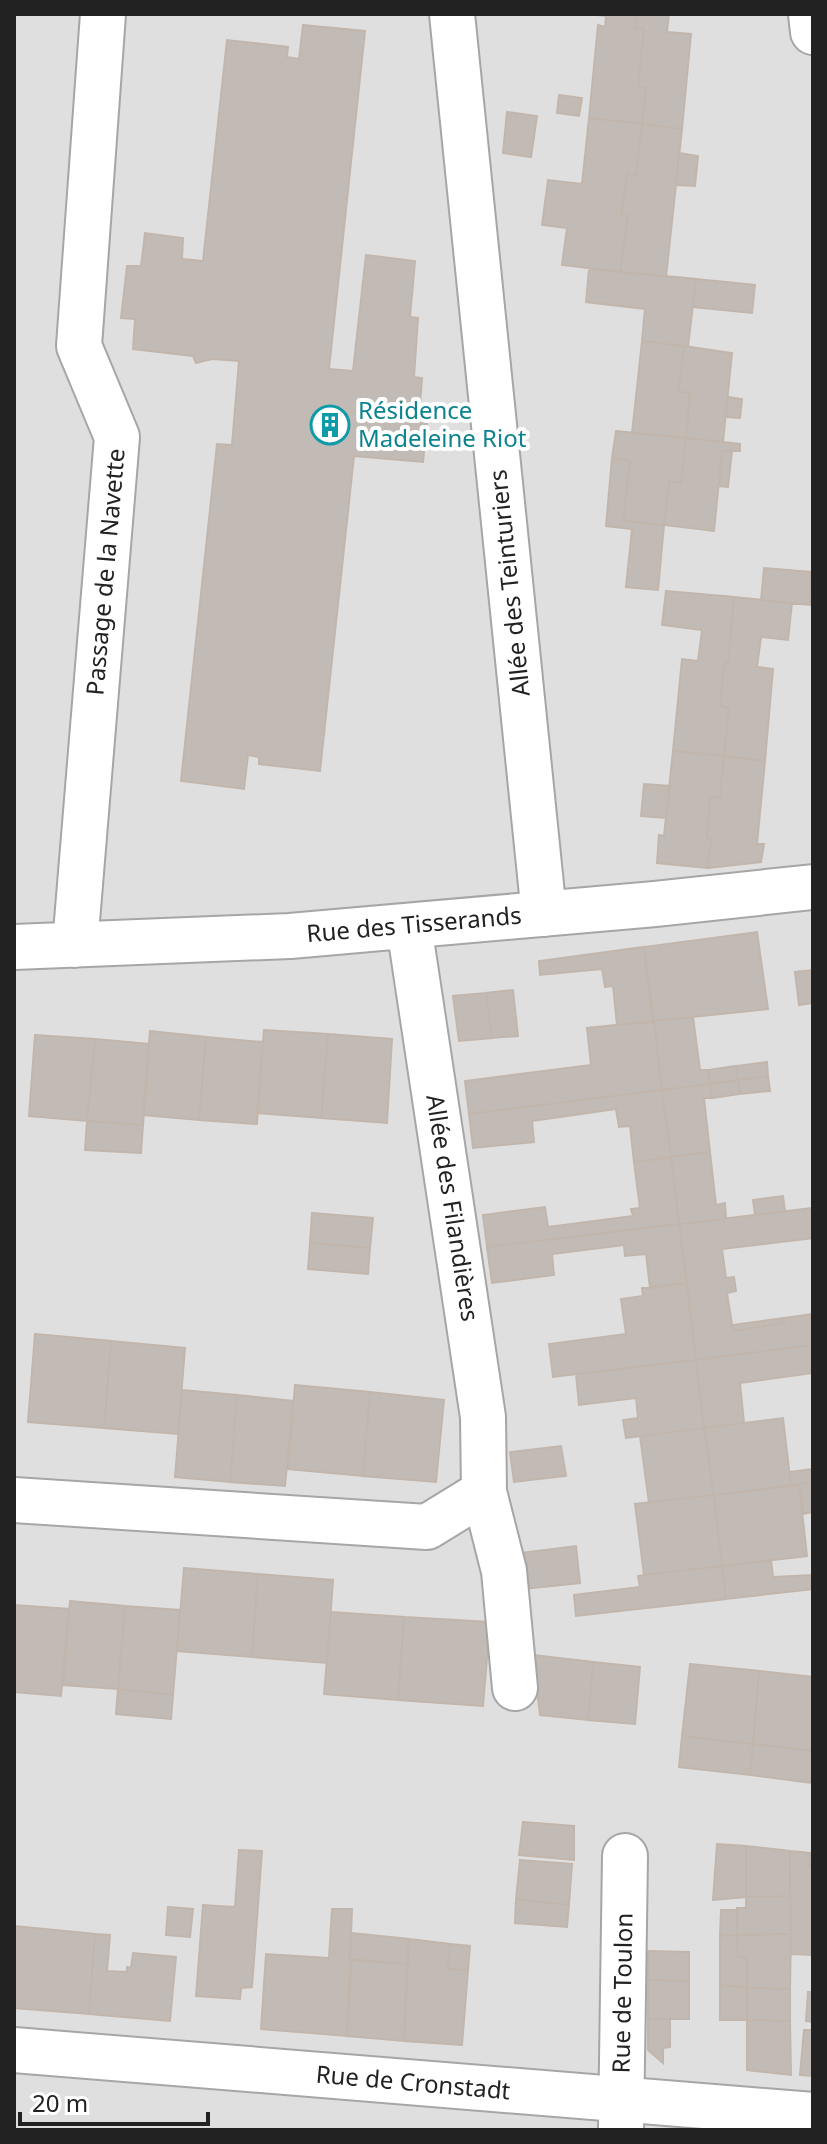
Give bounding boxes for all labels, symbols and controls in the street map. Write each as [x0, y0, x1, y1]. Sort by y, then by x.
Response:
place label: Résidence Madeleine Riot [358, 393, 527, 454]
building icon: Résidence Madeleine Riot [309, 404, 351, 446]
street label: Passage de la Navette [77, 447, 132, 697]
street label: Allée des Teinturiers [480, 468, 537, 698]
street label: Rue des Tisserands [305, 898, 523, 949]
street label: Allée des Filandières [419, 1092, 488, 1324]
street label: Rue de Toulon [604, 1912, 639, 2074]
street label: Rue de Cronstadt [315, 2057, 512, 2106]
scale bar [20, 2076, 208, 2126]
text: 20 m [32, 2086, 88, 2119]

